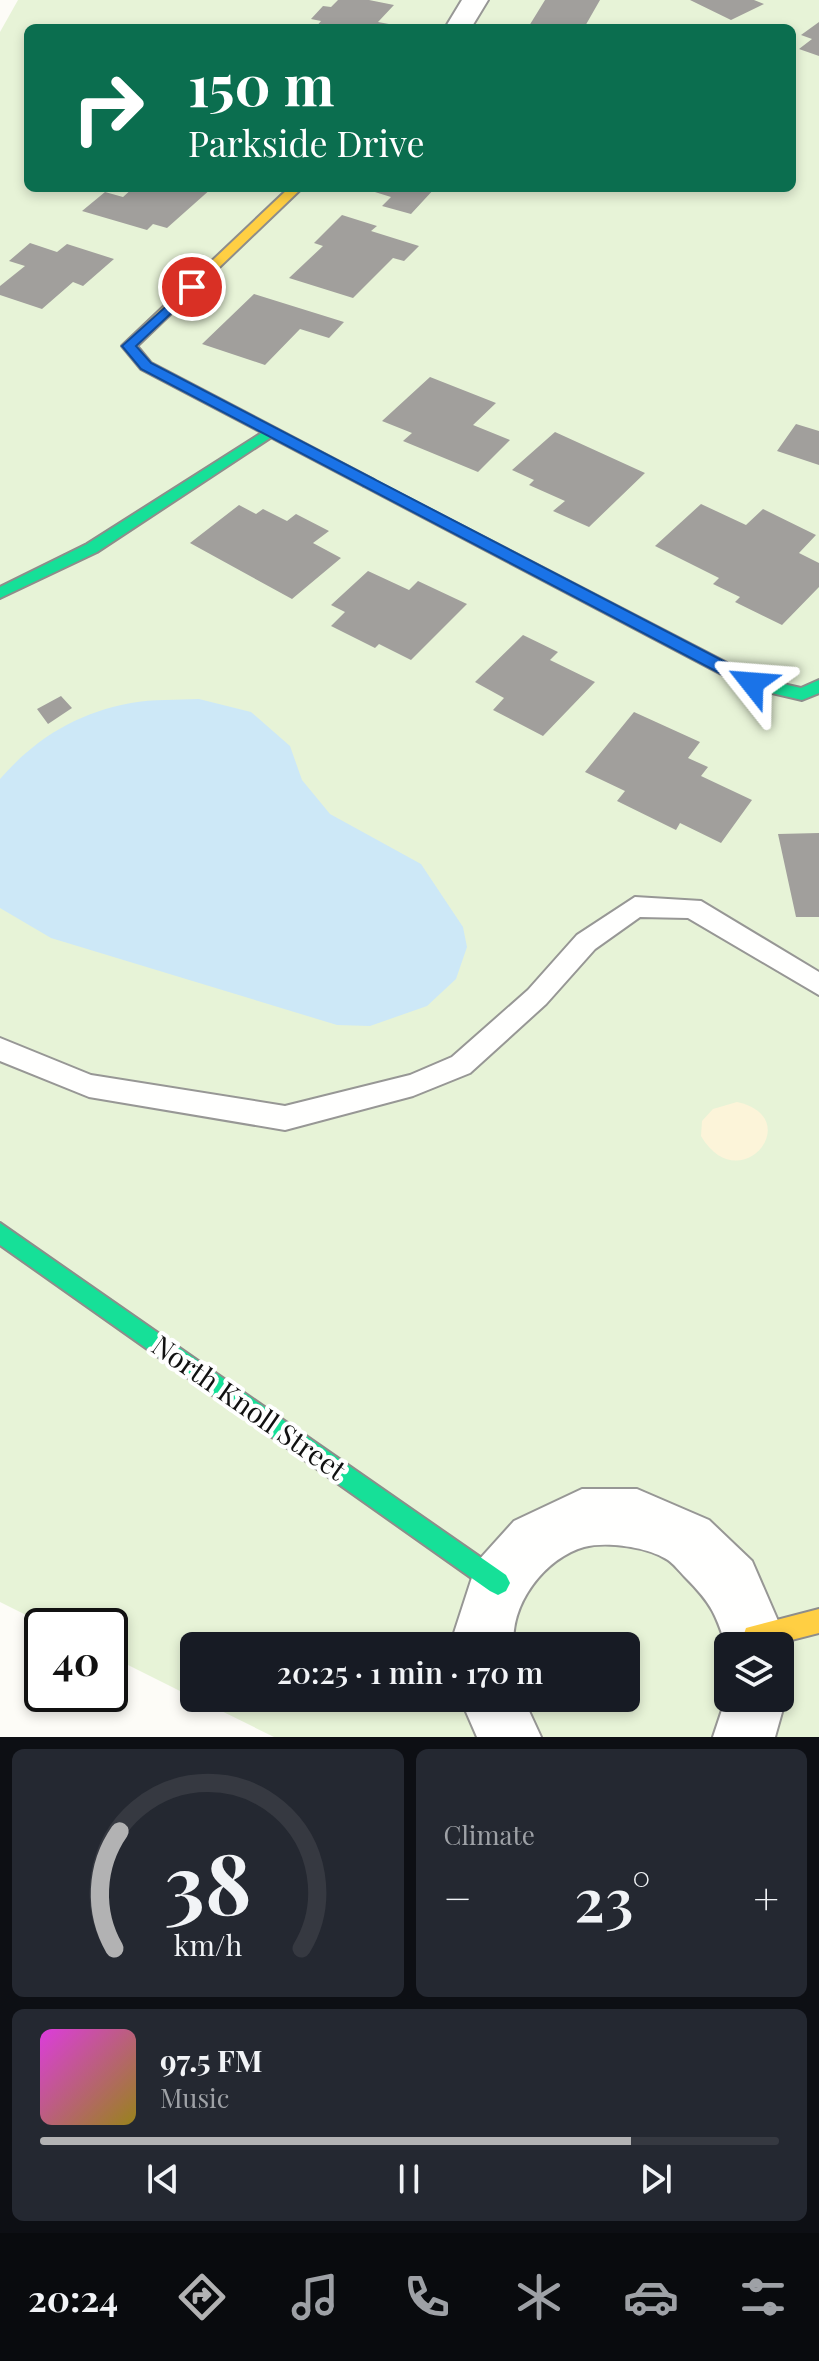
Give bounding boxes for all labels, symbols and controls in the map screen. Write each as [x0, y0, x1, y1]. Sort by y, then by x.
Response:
text: 150 m [188, 46, 334, 121]
icon: right [56, 56, 160, 160]
text: Parkside Drive [188, 118, 425, 166]
pin [158, 253, 226, 321]
icon: arrive [170, 265, 214, 309]
position arrow [710, 641, 794, 725]
street label: North Knoll Street [146, 1326, 355, 1488]
speed limit sign: 40 [24, 1608, 128, 1712]
map controls [714, 1632, 794, 1712]
button: layers [714, 1632, 794, 1712]
text: 20:25 · 1 min · 170 m [277, 1652, 543, 1692]
text: Climate [444, 1817, 535, 1852]
text: 38 [164, 1825, 251, 1936]
text: 23° [574, 1857, 651, 1937]
text: − [444, 1867, 472, 1926]
text: + [753, 1867, 779, 1926]
text: km/h [173, 1925, 242, 1963]
text: 97.5 FM [160, 2040, 263, 2080]
text: Music [160, 2080, 229, 2115]
icon: previous [141, 2157, 185, 2201]
icon: pause [387, 2157, 431, 2201]
icon: next [634, 2157, 678, 2201]
icon: directions [174, 2269, 230, 2325]
icon: music [287, 2269, 343, 2325]
icon: phone [399, 2269, 455, 2325]
icon: climate [511, 2269, 567, 2325]
icon: car [623, 2269, 679, 2325]
icon: filters [735, 2269, 791, 2325]
text: 20:24 [28, 2273, 118, 2321]

